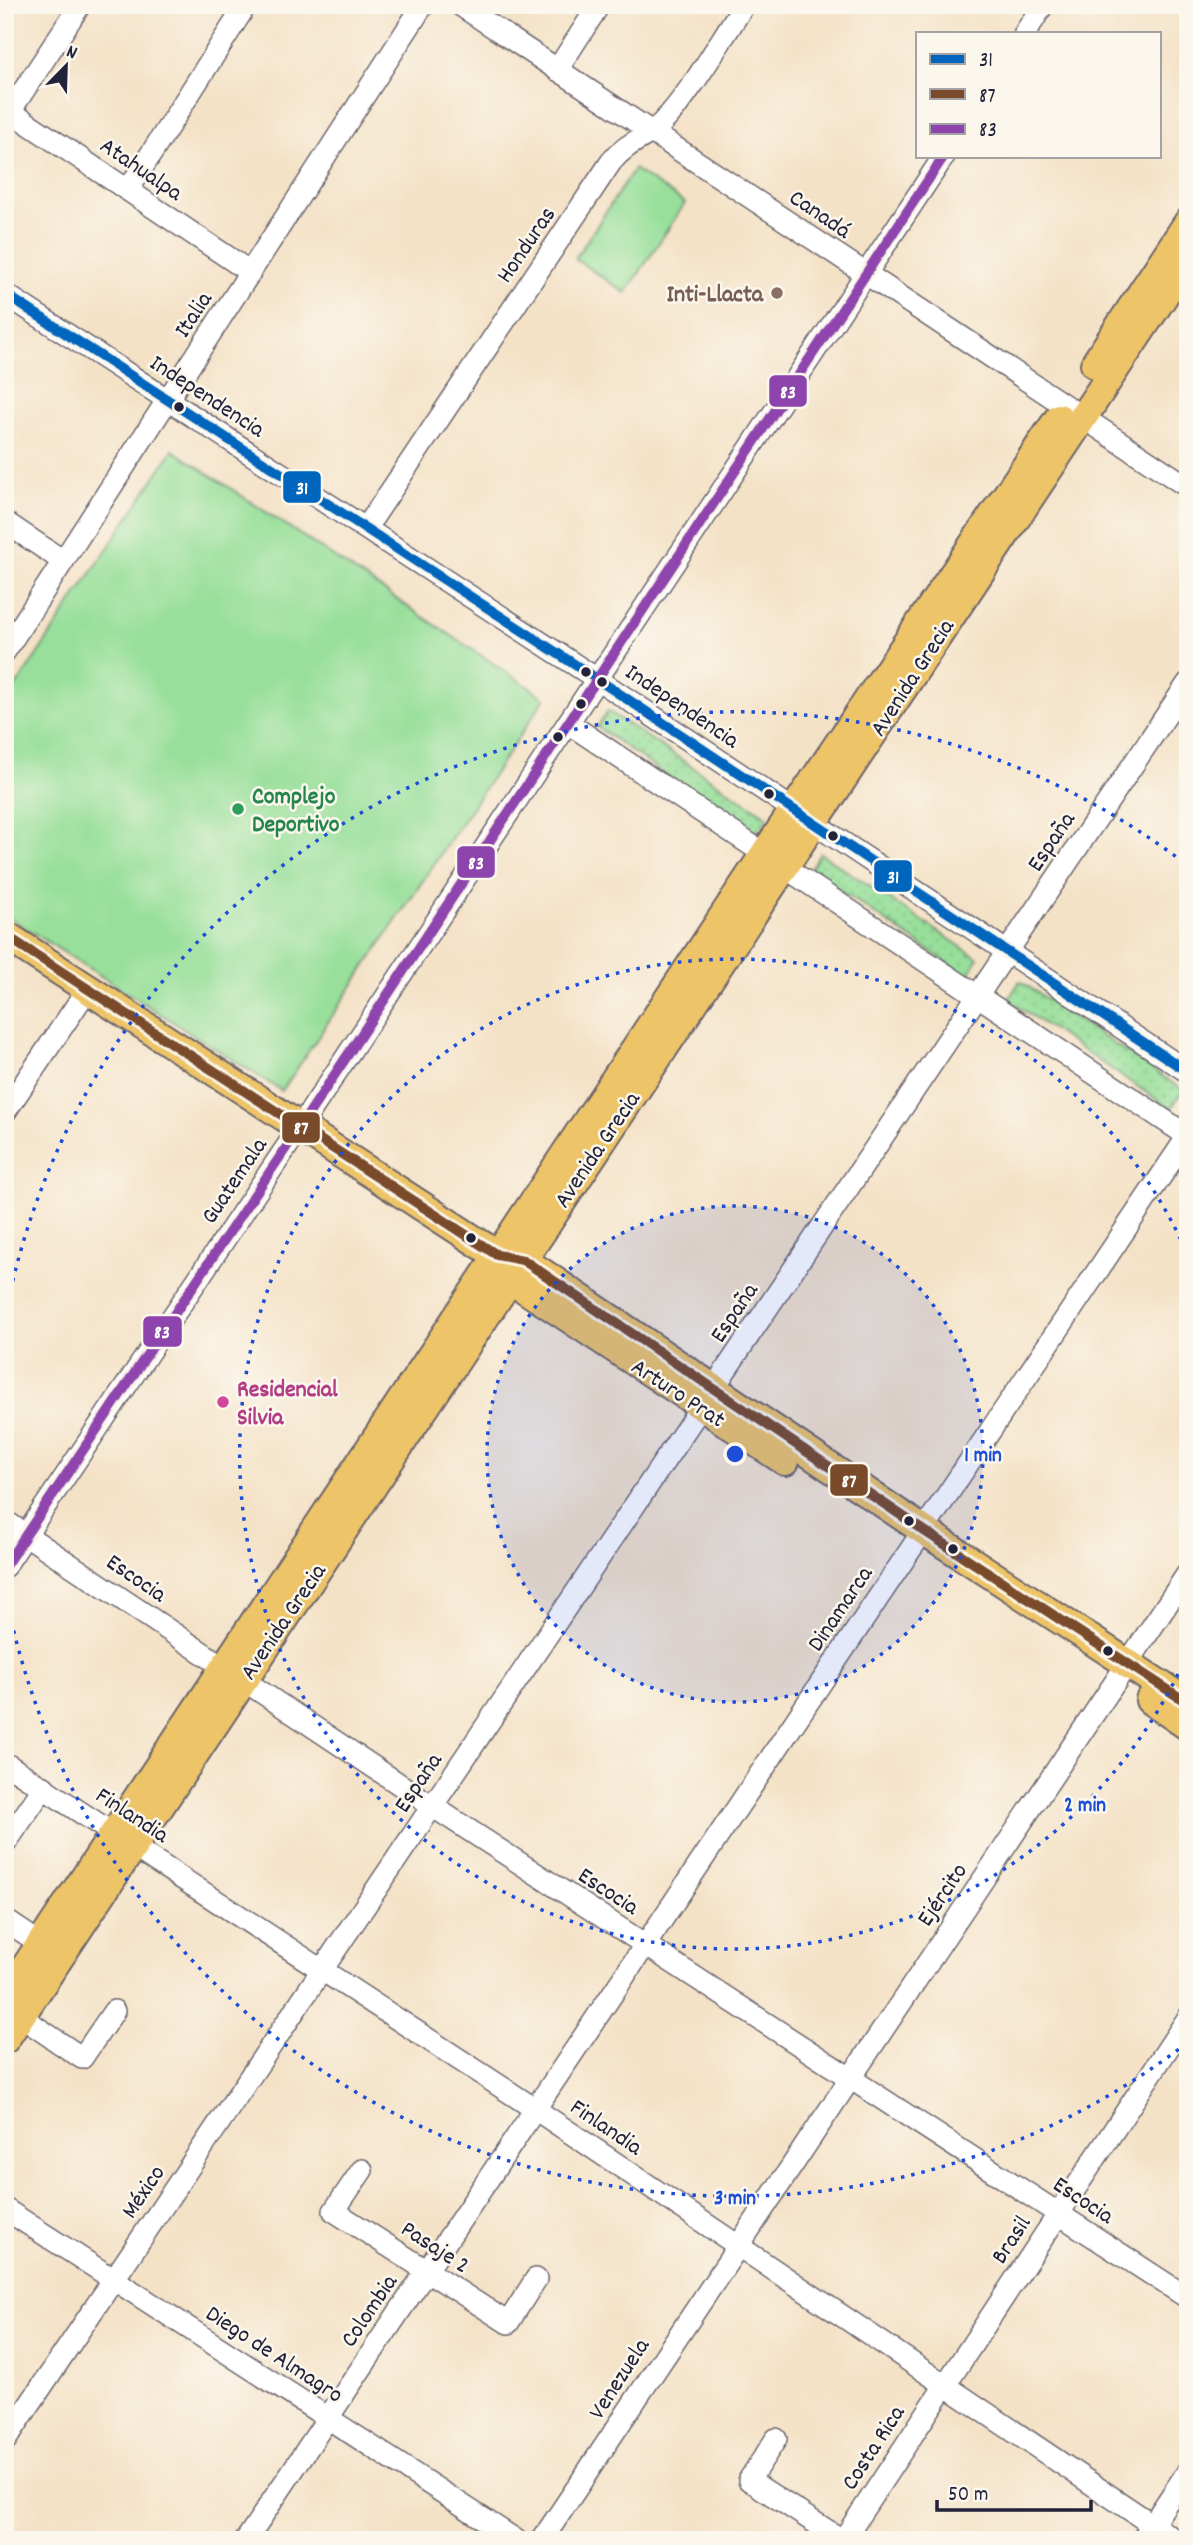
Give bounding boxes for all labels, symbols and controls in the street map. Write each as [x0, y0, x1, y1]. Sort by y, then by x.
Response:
north arrow [32, 32, 102, 102]
legend [916, 32, 1162, 158]
text: N [62, 39, 81, 68]
text: 31 [979, 47, 993, 77]
text: 87 [979, 83, 995, 113]
text: 83 [979, 117, 997, 147]
street label: Atahualpa [92, 130, 189, 211]
street label: Canadá [781, 182, 857, 249]
street label: Honduras [489, 201, 566, 291]
place label: Inti-Llacta [666, 279, 764, 313]
street label: Italia [167, 285, 222, 345]
marker: Inti-Llacta [769, 285, 785, 301]
street label: Independencia [142, 348, 271, 448]
line badge: 83 [768, 374, 808, 408]
text: 83 [780, 381, 796, 408]
unlabelled marker [172, 400, 186, 414]
line badge: 31 [282, 470, 322, 504]
text: 31 [296, 477, 308, 504]
street label: Avenida Grecia [863, 613, 965, 744]
street label: Independencia [617, 657, 746, 759]
unlabelled marker [579, 665, 593, 679]
unlabelled marker [595, 675, 609, 689]
unlabelled marker [574, 697, 588, 711]
unlabelled marker [551, 730, 565, 744]
place label: Complejo Deportivo [252, 781, 340, 843]
unlabelled marker [762, 787, 776, 801]
marker: Complejo Deportivo [230, 801, 246, 817]
street label: España [1020, 805, 1085, 879]
unlabelled marker [826, 829, 840, 843]
line badge: 83 [456, 845, 496, 879]
text: 83 [468, 852, 484, 879]
line badge: 31 [873, 859, 913, 893]
text: 31 [887, 866, 899, 893]
street label: Avenida Grecia [547, 1085, 650, 1216]
line badge: 87 [281, 1111, 321, 1144]
text: 87 [294, 1117, 308, 1144]
street label: Guatemala [194, 1131, 277, 1232]
unlabelled marker [464, 1231, 478, 1245]
street label: España [703, 1276, 768, 1350]
line badge: 83 [142, 1315, 183, 1348]
text: 83 [154, 1321, 170, 1348]
street label: Arturo Prat [624, 1351, 731, 1438]
place label: Residencial Silvia [237, 1374, 338, 1436]
marker: Residencial Silvia [215, 1394, 231, 1410]
centre of rings [723, 1442, 747, 1466]
text: 1 min [964, 1442, 1002, 1472]
line badge: 87 [829, 1463, 869, 1497]
text: 87 [842, 1470, 856, 1497]
unlabelled marker [902, 1514, 916, 1528]
unlabelled marker [946, 1542, 960, 1556]
street label: Escocia [98, 1547, 173, 1613]
street label: Avenida Grecia [233, 1557, 336, 1688]
street label: Dinamarca [800, 1559, 883, 1659]
unlabelled marker [1101, 1644, 1115, 1658]
street label: España [387, 1746, 452, 1820]
street label: Finlandia [88, 1780, 175, 1853]
text: 2 min [1064, 1792, 1106, 1822]
street label: Ejército [910, 1857, 977, 1934]
street label: Escocia [570, 1860, 645, 1925]
street label: Finlandia [562, 2092, 649, 2166]
street label: México [114, 2159, 175, 2226]
street label: Escocia [1045, 2169, 1120, 2234]
text: 3 min [714, 2185, 756, 2215]
street label: Brasil [984, 2209, 1041, 2272]
street label: Pasaje 2 [393, 2213, 476, 2284]
street label: Colombia [334, 2268, 408, 2355]
street label: Diego de Almagro [198, 2298, 349, 2413]
street label: Venezuela [582, 2332, 660, 2427]
street label: Costa Rica [834, 2399, 915, 2498]
scale bar [937, 2468, 1092, 2512]
text: 50 m [948, 2481, 988, 2511]

